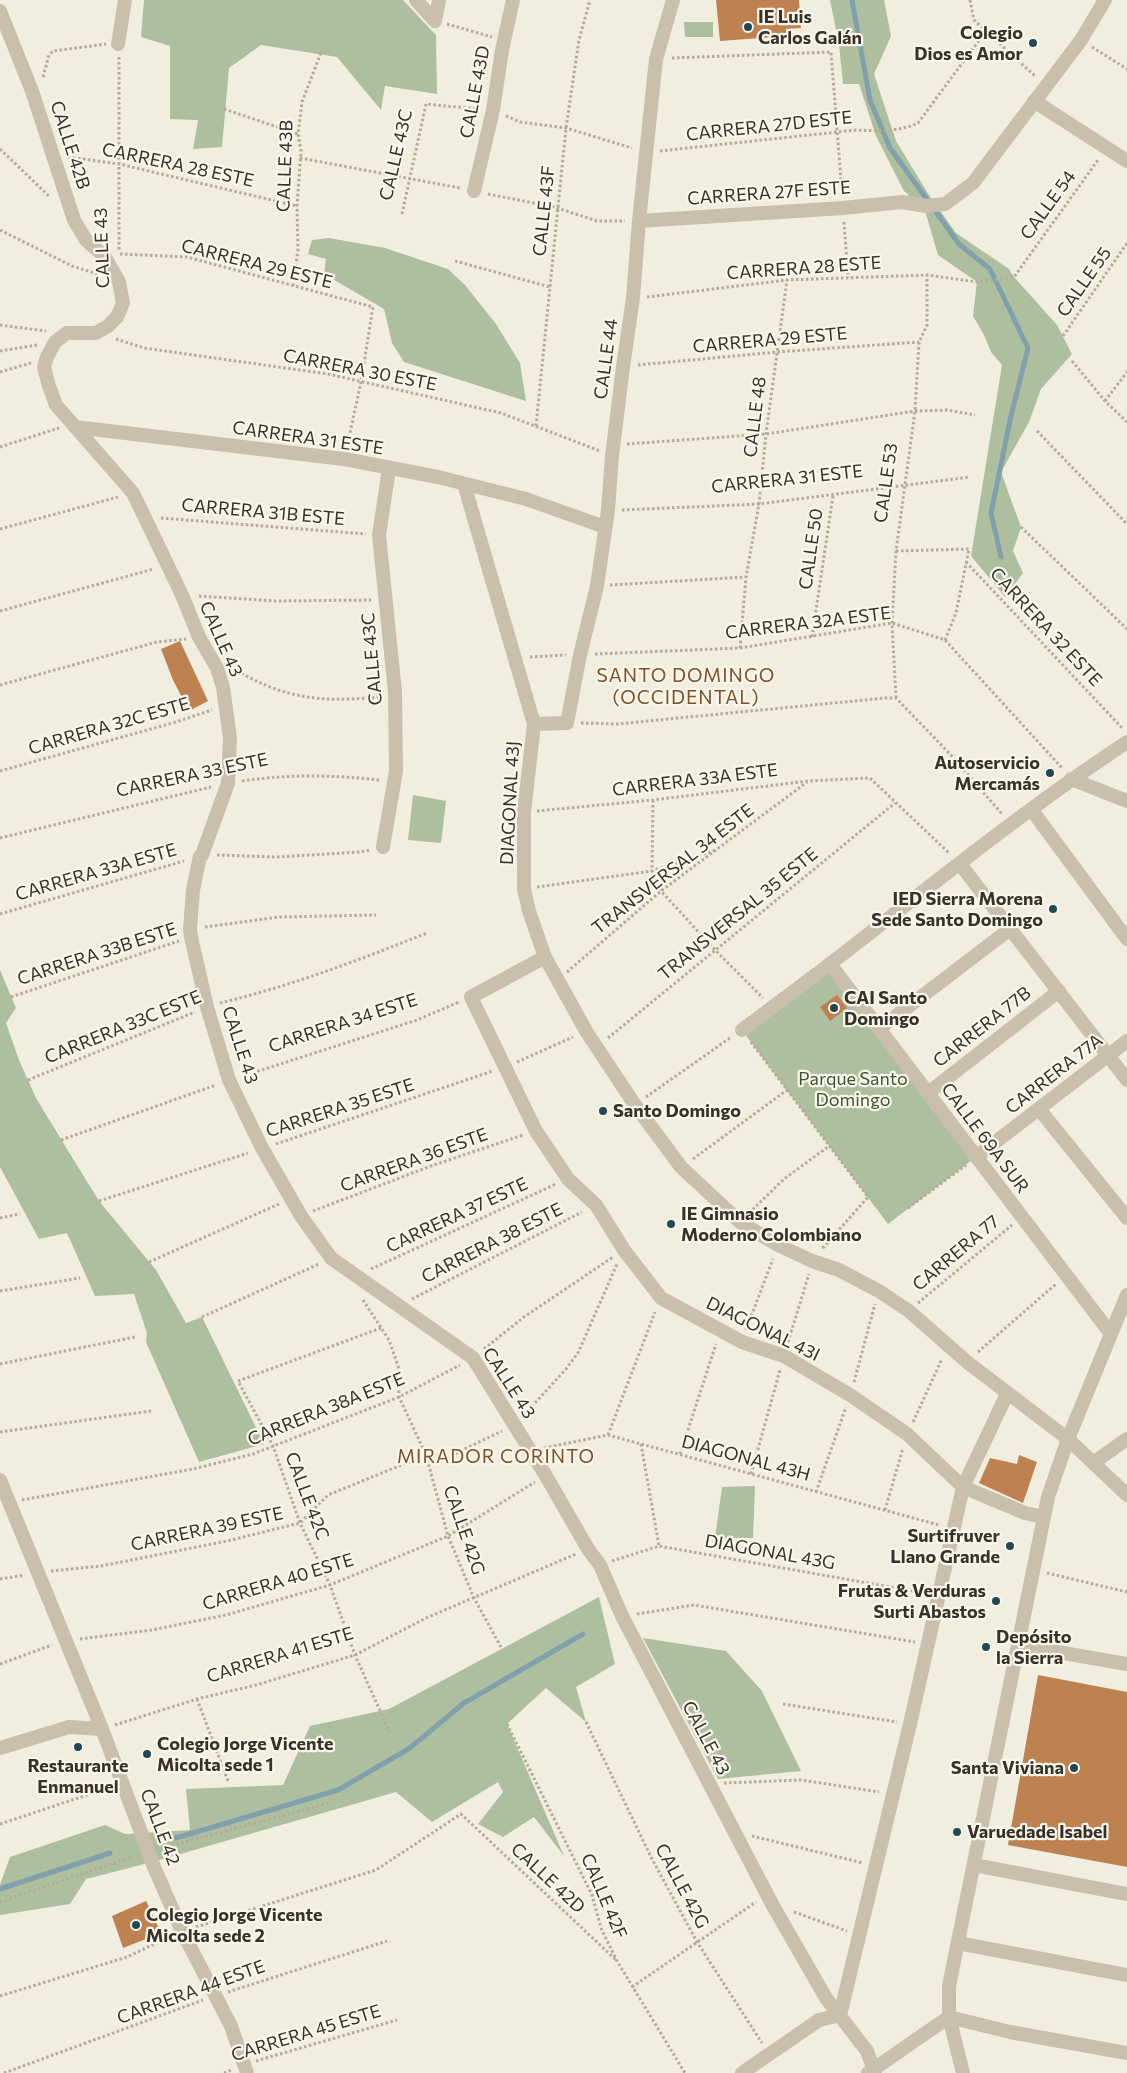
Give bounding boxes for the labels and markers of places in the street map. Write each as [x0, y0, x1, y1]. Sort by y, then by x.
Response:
place label: IE Luis Carlos Galán [758, 6, 862, 48]
marker: IE Luis Carlos Galán [742, 21, 754, 33]
place label: Colegio Dios es Amor [914, 22, 1023, 64]
marker: Colegio Dios es Amor [1027, 37, 1039, 49]
place label: Autoservicio Mercamás [934, 752, 1040, 794]
marker: Autoservicio Mercamás [1044, 767, 1056, 779]
place label: IED Sierra Morena Sede Santo Domingo [871, 888, 1043, 931]
marker: IED Sierra Morena Sede Santo Domingo [1047, 903, 1059, 915]
place label: CAI Santo Domingo [844, 987, 927, 1030]
marker: CAI Santo Domingo [828, 1002, 840, 1014]
place label: Santo Domingo [613, 1100, 741, 1122]
marker: Santo Domingo [597, 1105, 609, 1117]
place label: IE Gimnasio Moderno Colombiano [681, 1203, 862, 1246]
marker: IE Gimnasio Moderno Colombiano [665, 1218, 677, 1230]
place label: Surtifruver Llano Grande [890, 1525, 1000, 1568]
marker: Surtifruver Llano Grande [1004, 1540, 1016, 1552]
place label: Frutas & Verduras Surti Abastos [838, 1580, 986, 1622]
marker: Frutas & Verduras Surti Abastos [990, 1595, 1002, 1607]
place label: Depósito la Sierra [996, 1626, 1072, 1668]
marker: Depósito la Sierra [980, 1641, 992, 1653]
place label: Colegio Jorge Vicente Micolta sede 1 [157, 1733, 334, 1776]
marker: Restaurante Enmanuel [72, 1741, 84, 1753]
marker: Colegio Jorge Vicente Micolta sede 1 [141, 1748, 153, 1760]
place label: Restaurante Enmanuel [27, 1755, 129, 1798]
place label: Santa Viviana [951, 1757, 1064, 1779]
marker: Santa Viviana [1068, 1762, 1080, 1774]
place label: Varuedade Isabel [967, 1821, 1107, 1843]
marker: Varuedade Isabel [951, 1826, 963, 1838]
place label: Colegio Jorge Vicente Micolta sede 2 [146, 1904, 323, 1946]
marker: Colegio Jorge Vicente Micolta sede 2 [130, 1919, 142, 1931]

